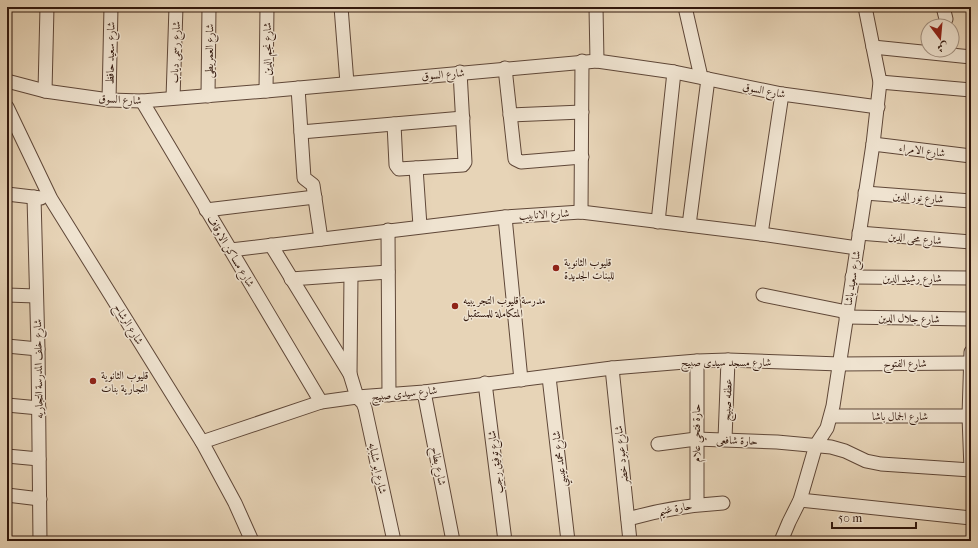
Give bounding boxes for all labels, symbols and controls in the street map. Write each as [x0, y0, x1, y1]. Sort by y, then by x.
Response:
north arrow [920, 18, 960, 58]
street label: شارع رسمى دياب [168, 21, 186, 83]
street label: شارع سعيد حافظ [103, 22, 121, 84]
street label: شارع نجم الدين [261, 22, 278, 76]
street label: شارع العمريطى [203, 24, 219, 78]
text: ش [936, 39, 950, 55]
street label: شارع السوق [421, 66, 465, 86]
street label: شارع السوق [741, 80, 786, 104]
street label: شارع السوق [98, 92, 142, 110]
street label: شارع الامراء [898, 141, 946, 163]
street label: شارع نور الدين [892, 189, 944, 209]
street label: شارع الانابيب [518, 207, 570, 225]
street label: شارع مساكن الاوقاف [201, 213, 257, 291]
street label: شارع محى الدين [887, 230, 942, 250]
street label: شارع سعيد باشا [842, 250, 866, 307]
place label: قليوب الثانوية للبنات الجديدة [564, 256, 615, 282]
marker: قليوب الثانوية للبنات الجديدة [551, 263, 561, 273]
street label: شارع رشيد الدين [882, 272, 942, 288]
place label: مدرسة قليوب التجريبيه المتكاملة للمستقبل [463, 294, 545, 322]
marker: مدرسة قليوب التجريبيه المتكاملة للمستقبل [450, 301, 460, 311]
street label: شارع الرشاح [108, 302, 146, 349]
street label: شارع جلال الدين [878, 311, 940, 329]
street label: شارع خلف المدرسة التجاريه [31, 319, 49, 419]
street label: شارع مسجد سيدى صبيح [681, 356, 771, 373]
street label: شارع الفتوح [883, 357, 927, 374]
place label: قليوب الثانوية التجارية بنات [101, 369, 148, 395]
marker: قليوب الثانوية التجارية بنات [88, 376, 98, 386]
street label: عطفه صبيح [720, 379, 739, 421]
street label: شارع سيدى صبيح [370, 384, 438, 407]
street label: حارة فتحي علام [690, 404, 707, 462]
street label: شارع الجمال باشا [872, 410, 928, 426]
street label: شارع عبود خضر [612, 424, 634, 486]
street label: شارع توفيق رجب [485, 429, 509, 494]
street label: شارع محمد عيسي [550, 430, 573, 488]
street label: حارة شافعى [716, 433, 758, 449]
street label: شارع ابو شلبايه [363, 441, 389, 495]
street label: شارع بطاح [424, 446, 449, 487]
street label: حارة غنيم [657, 499, 694, 522]
scale bar [832, 504, 916, 530]
text: 50 m [838, 511, 862, 525]

